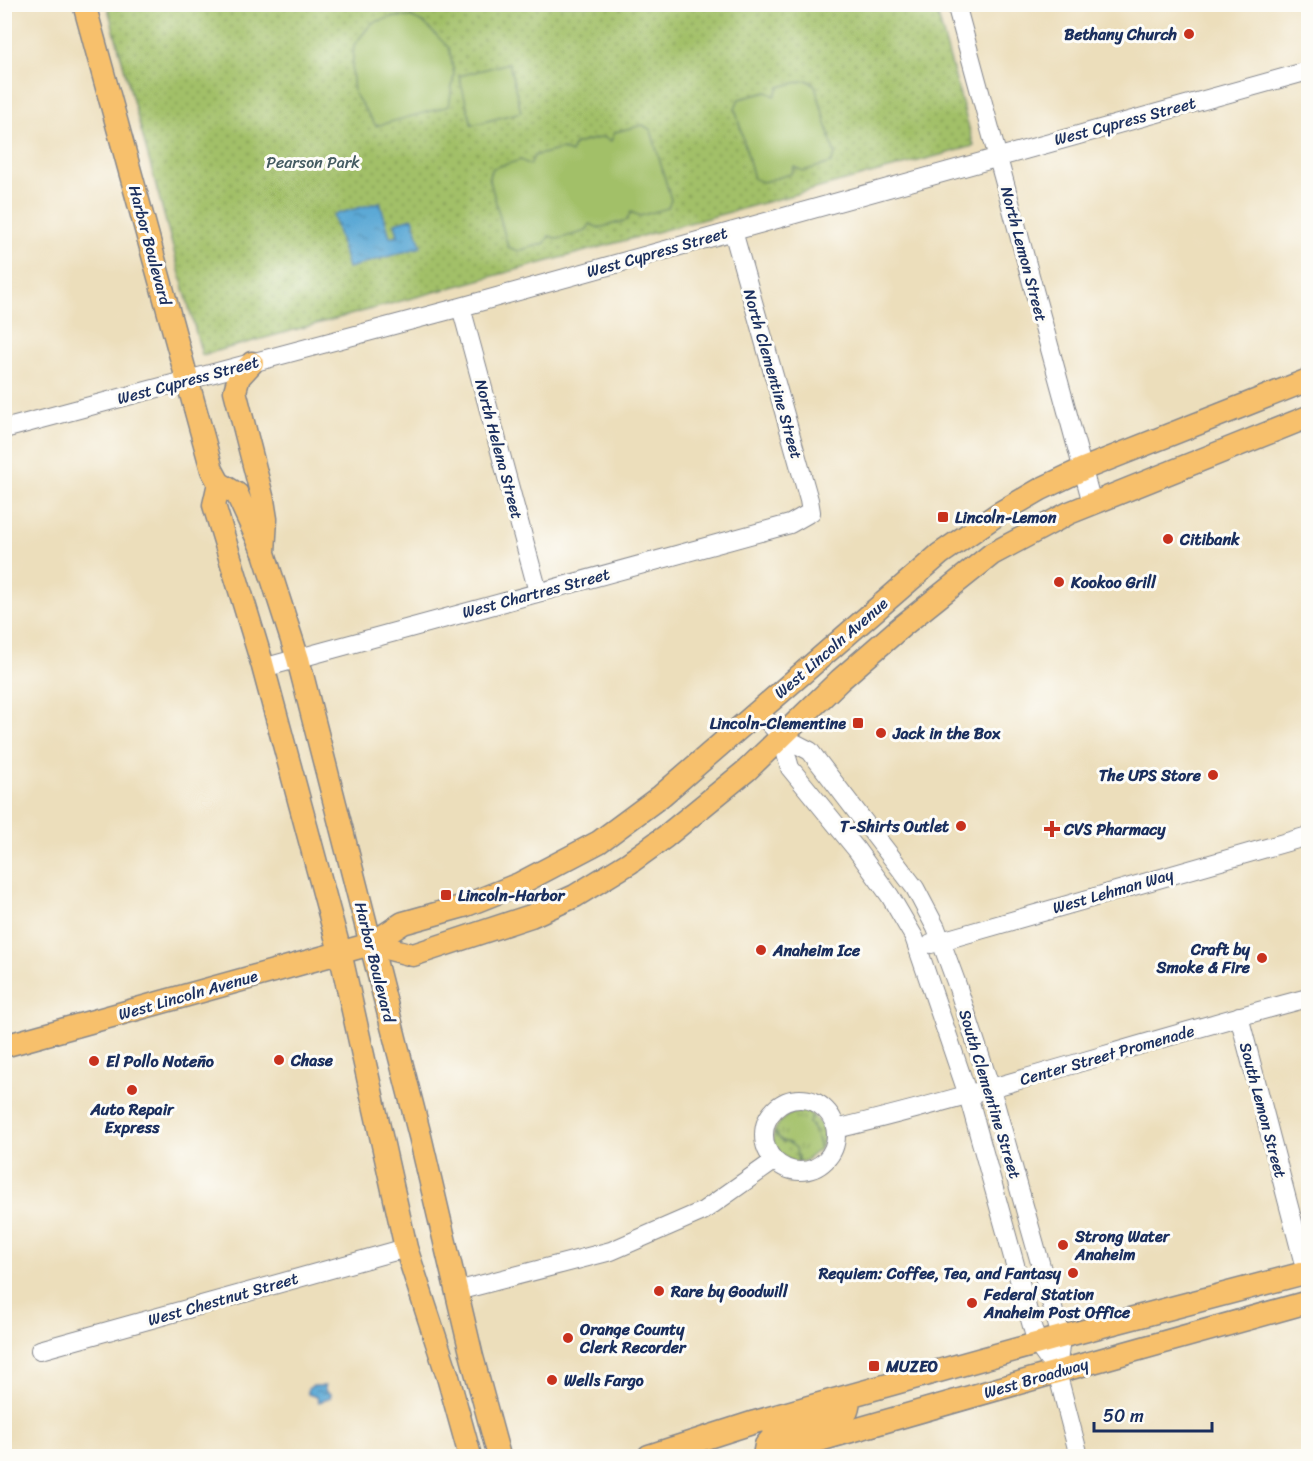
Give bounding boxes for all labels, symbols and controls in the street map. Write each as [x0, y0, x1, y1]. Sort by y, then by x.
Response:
place label: Bethany Church [1064, 20, 1178, 49]
marker: Bethany Church [1182, 27, 1196, 41]
street label: West Cypress Street [1051, 88, 1199, 154]
park label: Pearson Park [266, 148, 360, 177]
street label: Harbor Boulevard [120, 182, 180, 310]
street label: North Lemon Street [992, 183, 1056, 325]
street label: West Cypress Street [583, 218, 731, 286]
street label: North Clementine Street [735, 286, 811, 462]
street label: West Cypress Street [114, 347, 262, 413]
street label: North Helena Street [466, 376, 532, 522]
place label: Lincoln-Lemon [955, 503, 1057, 532]
marker: Lincoln-Lemon [936, 510, 950, 524]
place label: Citibank [1179, 525, 1240, 554]
marker: Citibank [1161, 532, 1175, 546]
street label: West Chartres Street [459, 559, 613, 627]
place label: Kookoo Grill [1070, 568, 1157, 597]
marker: Kookoo Grill [1052, 575, 1066, 589]
street label: West Lincoln Avenue [767, 590, 895, 706]
place label: Lincoln-Clementine [710, 709, 846, 738]
marker: Lincoln-Clementine [851, 716, 865, 730]
place label: Jack in the Box [892, 719, 1001, 748]
marker: Jack in the Box [874, 726, 888, 740]
place label: The UPS Store [1099, 761, 1202, 790]
marker: The UPS Store [1206, 768, 1220, 782]
place label: T-Shirts Outlet [840, 812, 949, 841]
place label: CVS Pharmacy [1063, 815, 1166, 844]
marker: T-Shirts Outlet [954, 819, 968, 833]
marker: CVS Pharmacy [1045, 822, 1059, 836]
street label: West Lehman Way [1049, 860, 1178, 922]
place label: Lincoln-Harbor [458, 881, 566, 910]
marker: Lincoln-Harbor [439, 888, 453, 902]
street label: Harbor Boulevard [346, 899, 404, 1027]
place label: Craft by Smoke & Fire [1155, 935, 1251, 982]
place label: Anaheim Ice [772, 936, 861, 965]
marker: Anaheim Ice [754, 943, 768, 957]
marker: Craft by Smoke & Fire [1255, 951, 1269, 965]
street label: West Lincoln Avenue [115, 961, 261, 1029]
street label: South Clementine Street [950, 1006, 1030, 1182]
street label: Center Street Promenade [1016, 1016, 1198, 1094]
street label: South Lemon Street [1231, 1039, 1295, 1181]
place label: Chase [290, 1046, 334, 1075]
place label: El Pollo Noteño [106, 1047, 215, 1076]
marker: Chase [272, 1053, 286, 1067]
marker: El Pollo Noteño [87, 1054, 101, 1068]
marker: Auto Repair Express [125, 1083, 139, 1097]
place label: Auto Repair Express [89, 1095, 175, 1142]
place label: Strong Water Anaheim [1074, 1222, 1171, 1269]
marker: Strong Water Anaheim [1056, 1238, 1070, 1252]
place label: Requiem: Coffee, Tea, and Fantasy [818, 1259, 1062, 1288]
street label: West Chestnut Street [144, 1264, 302, 1334]
marker: Requiem: Coffee, Tea, and Fantasy [1066, 1266, 1080, 1280]
place label: Rare by Goodwill [670, 1277, 789, 1306]
place label: Federal Station Anaheim Post Office [983, 1280, 1131, 1327]
marker: Rare by Goodwill [652, 1284, 666, 1298]
marker: Federal Station Anaheim Post Office [965, 1296, 979, 1310]
place label: Orange County Clerk Recorder [579, 1315, 687, 1362]
marker: Orange County Clerk Recorder [561, 1331, 575, 1345]
street label: West Broadway [980, 1349, 1093, 1407]
place label: MUZEO [885, 1352, 938, 1381]
marker: MUZEO [867, 1359, 881, 1373]
place label: Wells Fargo [564, 1366, 644, 1395]
marker: Wells Fargo [545, 1373, 559, 1387]
scale bar [1094, 1395, 1212, 1433]
text: 50 m [1103, 1400, 1144, 1432]

